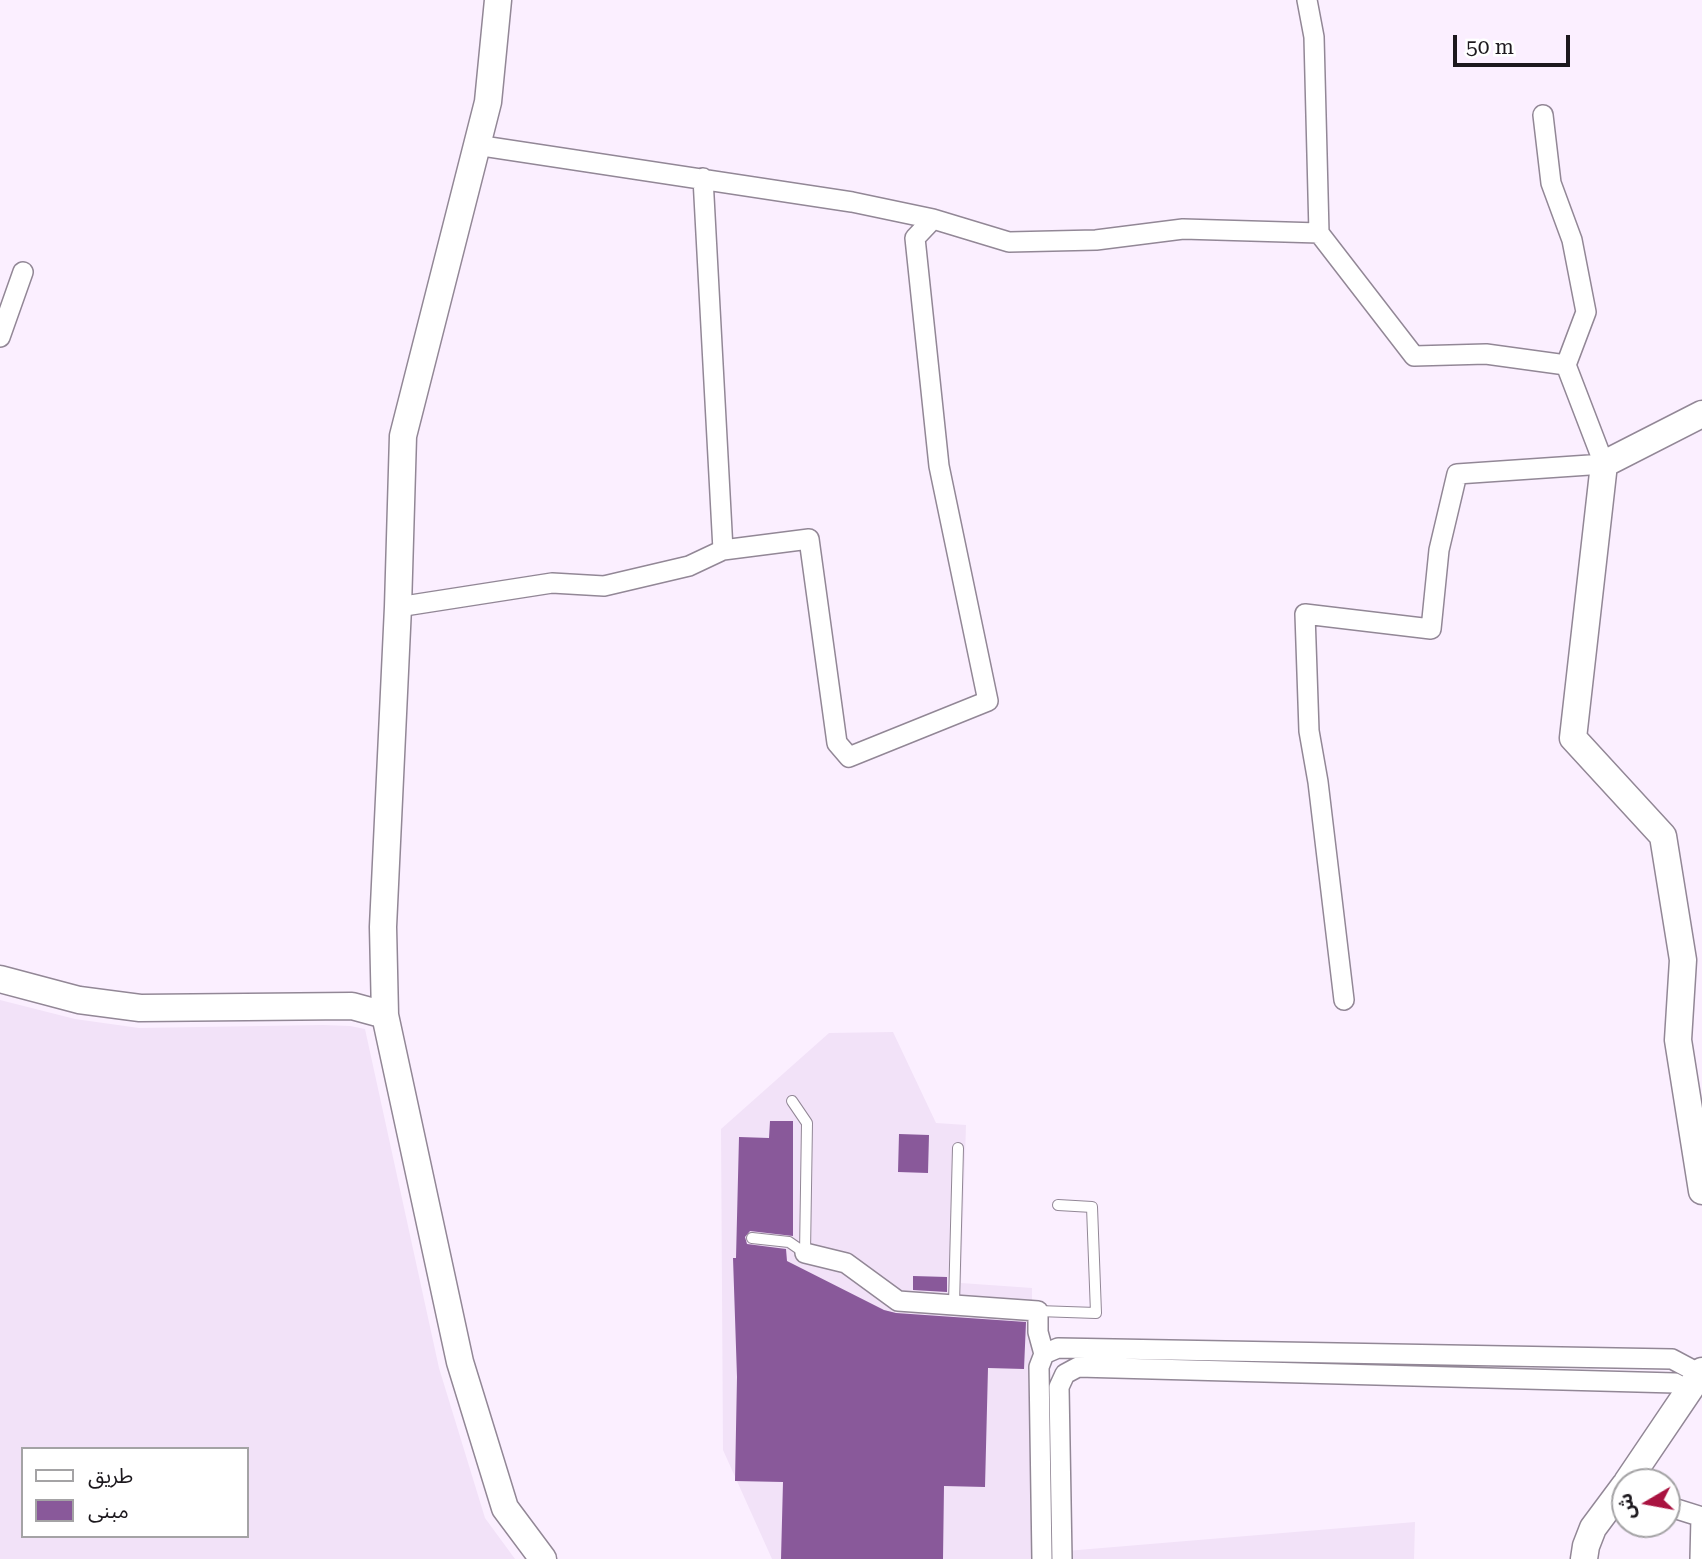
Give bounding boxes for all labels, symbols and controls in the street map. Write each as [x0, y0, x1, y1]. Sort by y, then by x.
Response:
scale bar [1457, 21, 1574, 65]
text: 50 m [1466, 35, 1514, 59]
legend [21, 1447, 248, 1538]
text: طريق [88, 1464, 133, 1488]
north arrow [1611, 1468, 1681, 1538]
text: ش [1613, 1492, 1640, 1521]
text: مبنى [88, 1499, 129, 1523]

